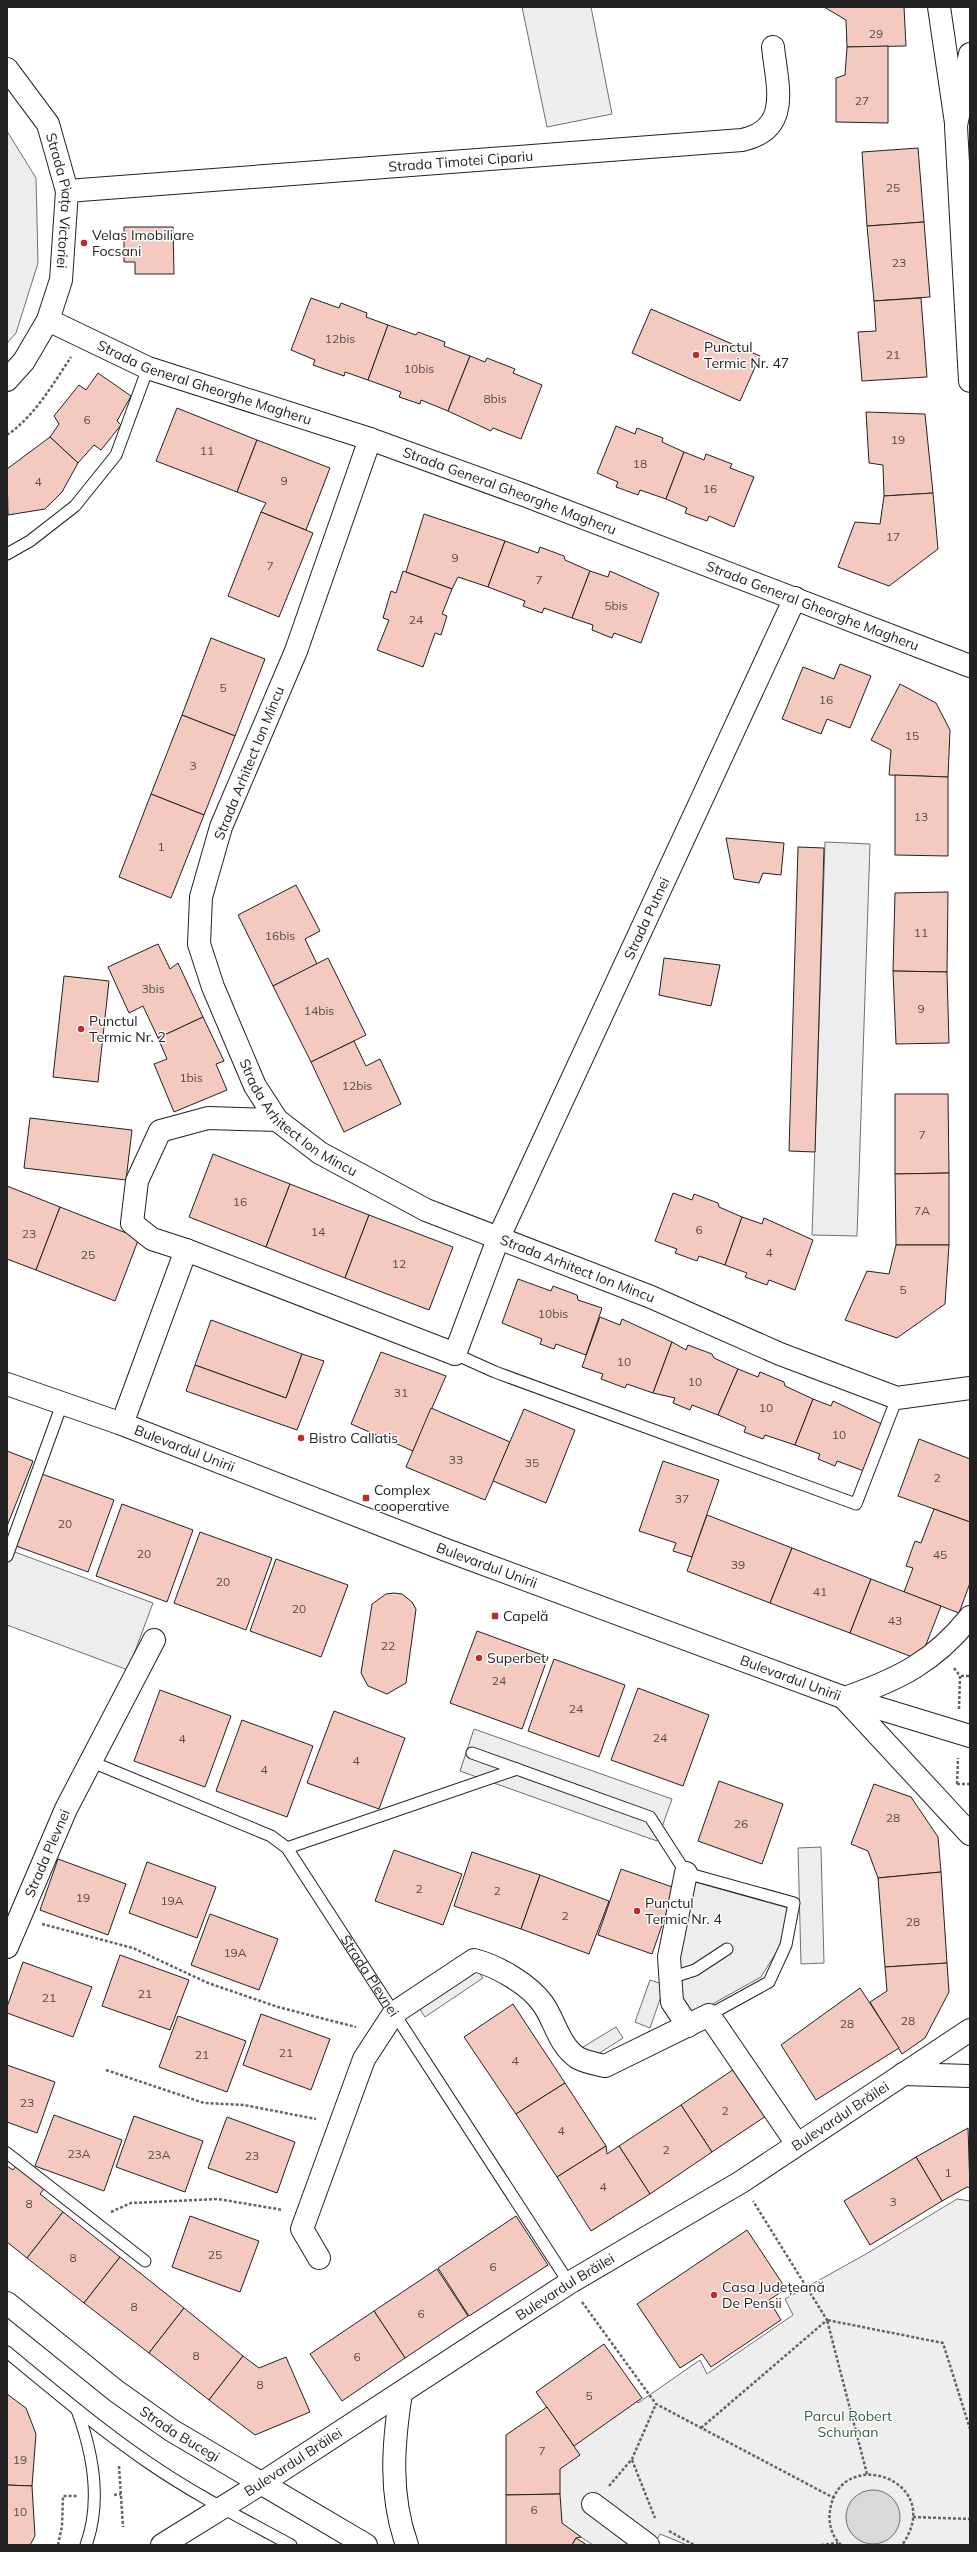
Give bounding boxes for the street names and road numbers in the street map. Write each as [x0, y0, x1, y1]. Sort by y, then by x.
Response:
street label: Strada Piața Victoriei [42, 131, 76, 269]
street label: Strada Timotei Cipariu [388, 147, 534, 176]
street label: Strada General Gheorghe Magheru [94, 336, 314, 429]
street label: Strada General Gheorghe Magheru [400, 443, 619, 539]
street label: Strada General Gheorghe Magheru [704, 557, 922, 655]
street label: Strada Arhitect Ion Mincu [210, 683, 288, 843]
street label: Strada Putnei [620, 874, 673, 962]
street label: Strada Arhitect Ion Mincu [235, 1056, 360, 1180]
street label: Strada Arhitect Ion Mincu [498, 1231, 658, 1307]
street label: Bulevardul Unirii [132, 1421, 237, 1476]
street label: Bulevardul Unirii [434, 1538, 540, 1592]
street label: Bulevardul Unirii [738, 1651, 844, 1705]
street label: Strada Plevnei [20, 1806, 74, 1900]
street label: Strada Plevnei [337, 1931, 403, 2020]
street label: Bulevardul Brăilei [788, 2077, 892, 2155]
street label: Bulevardul Brăilei [512, 2249, 618, 2324]
street label: Strada Bucegi [136, 2402, 223, 2466]
street label: Bulevardul Brăilei [241, 2424, 345, 2500]

